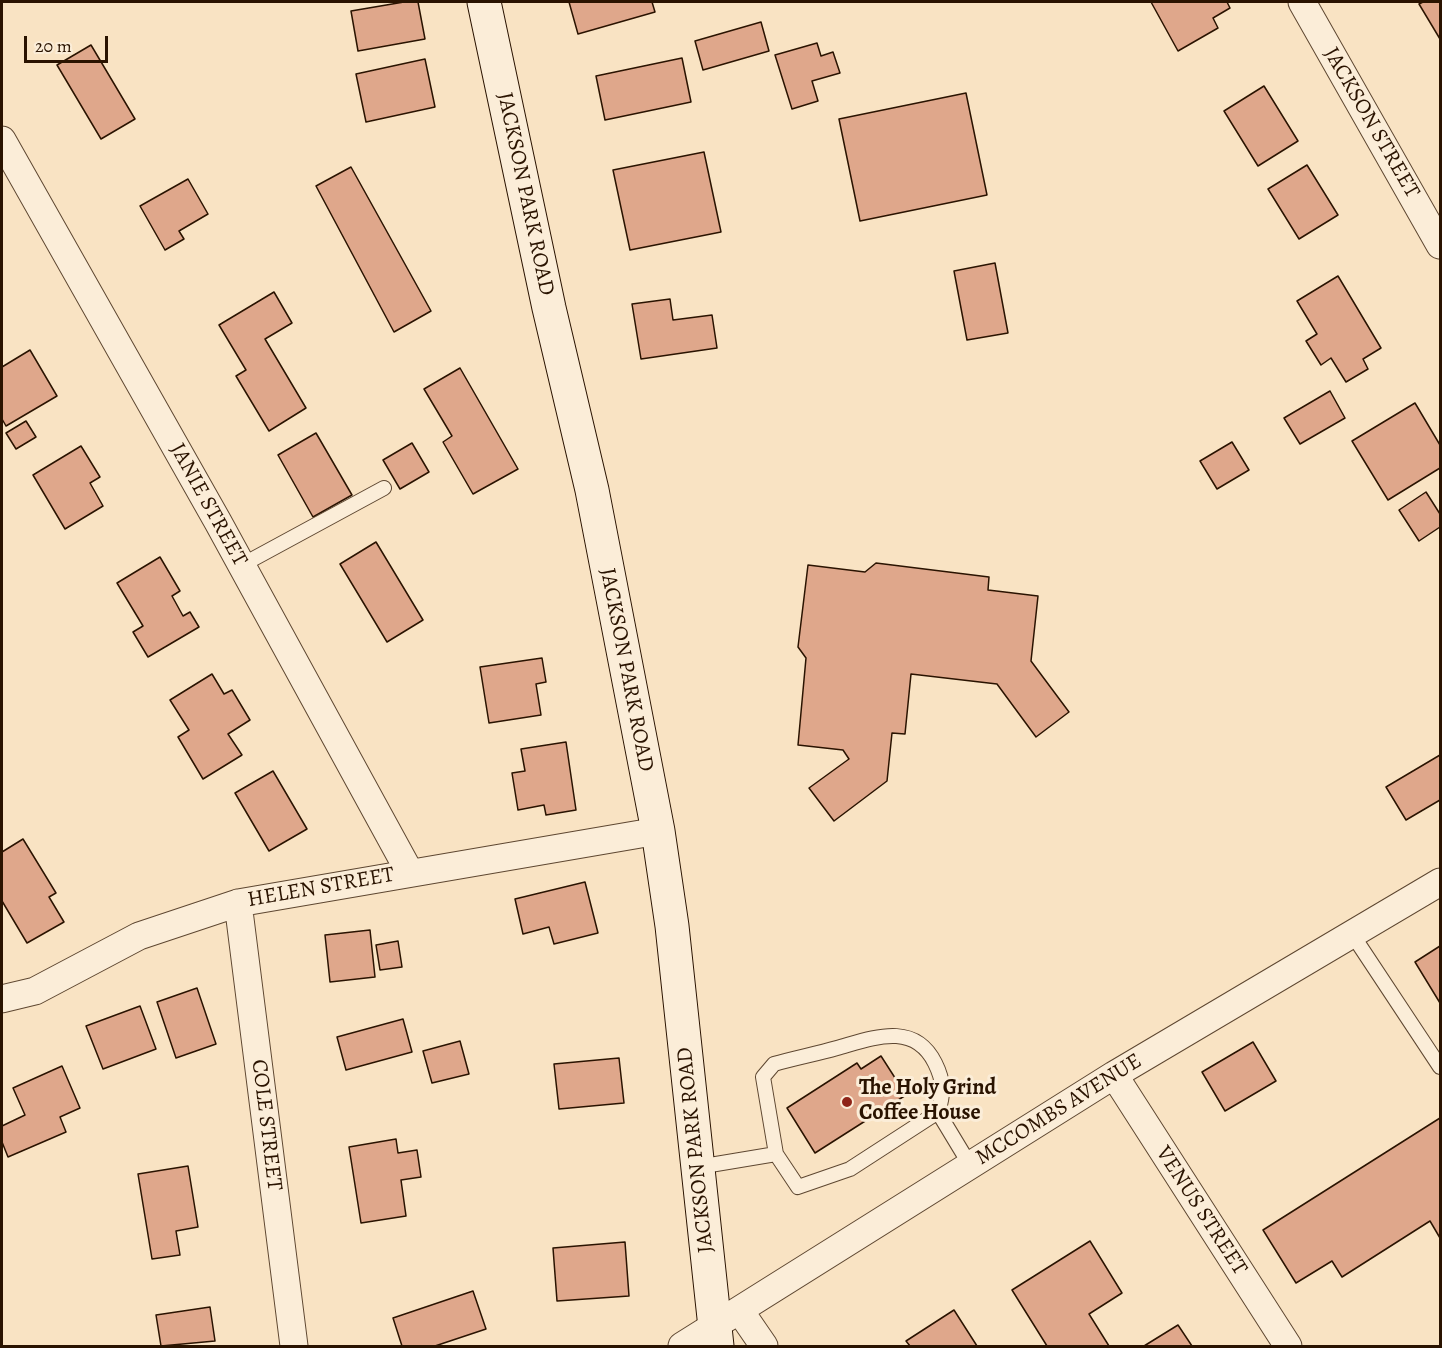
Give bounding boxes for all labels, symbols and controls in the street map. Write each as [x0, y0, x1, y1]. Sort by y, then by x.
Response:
scale bar [27, 24, 111, 62]
text: 20 m [35, 34, 72, 58]
street label: JACKSON STREET [1317, 43, 1425, 203]
street label: JACKSON PARK ROAD [491, 90, 559, 298]
street label: JANIE STREET [163, 439, 253, 571]
street label: JACKSON PARK ROAD [593, 566, 659, 774]
street label: HELEN STREET [246, 862, 396, 914]
street label: JACKSON PARK ROAD [672, 1046, 720, 1254]
street label: MCCOMBS AVENUE [971, 1048, 1147, 1172]
street label: COLE STREET [245, 1058, 287, 1192]
place label: The Holy Grind Coffee House [859, 1076, 996, 1128]
marker: The Holy Grind Coffee House [840, 1095, 854, 1109]
street label: VENUS STREET [1150, 1142, 1252, 1280]

